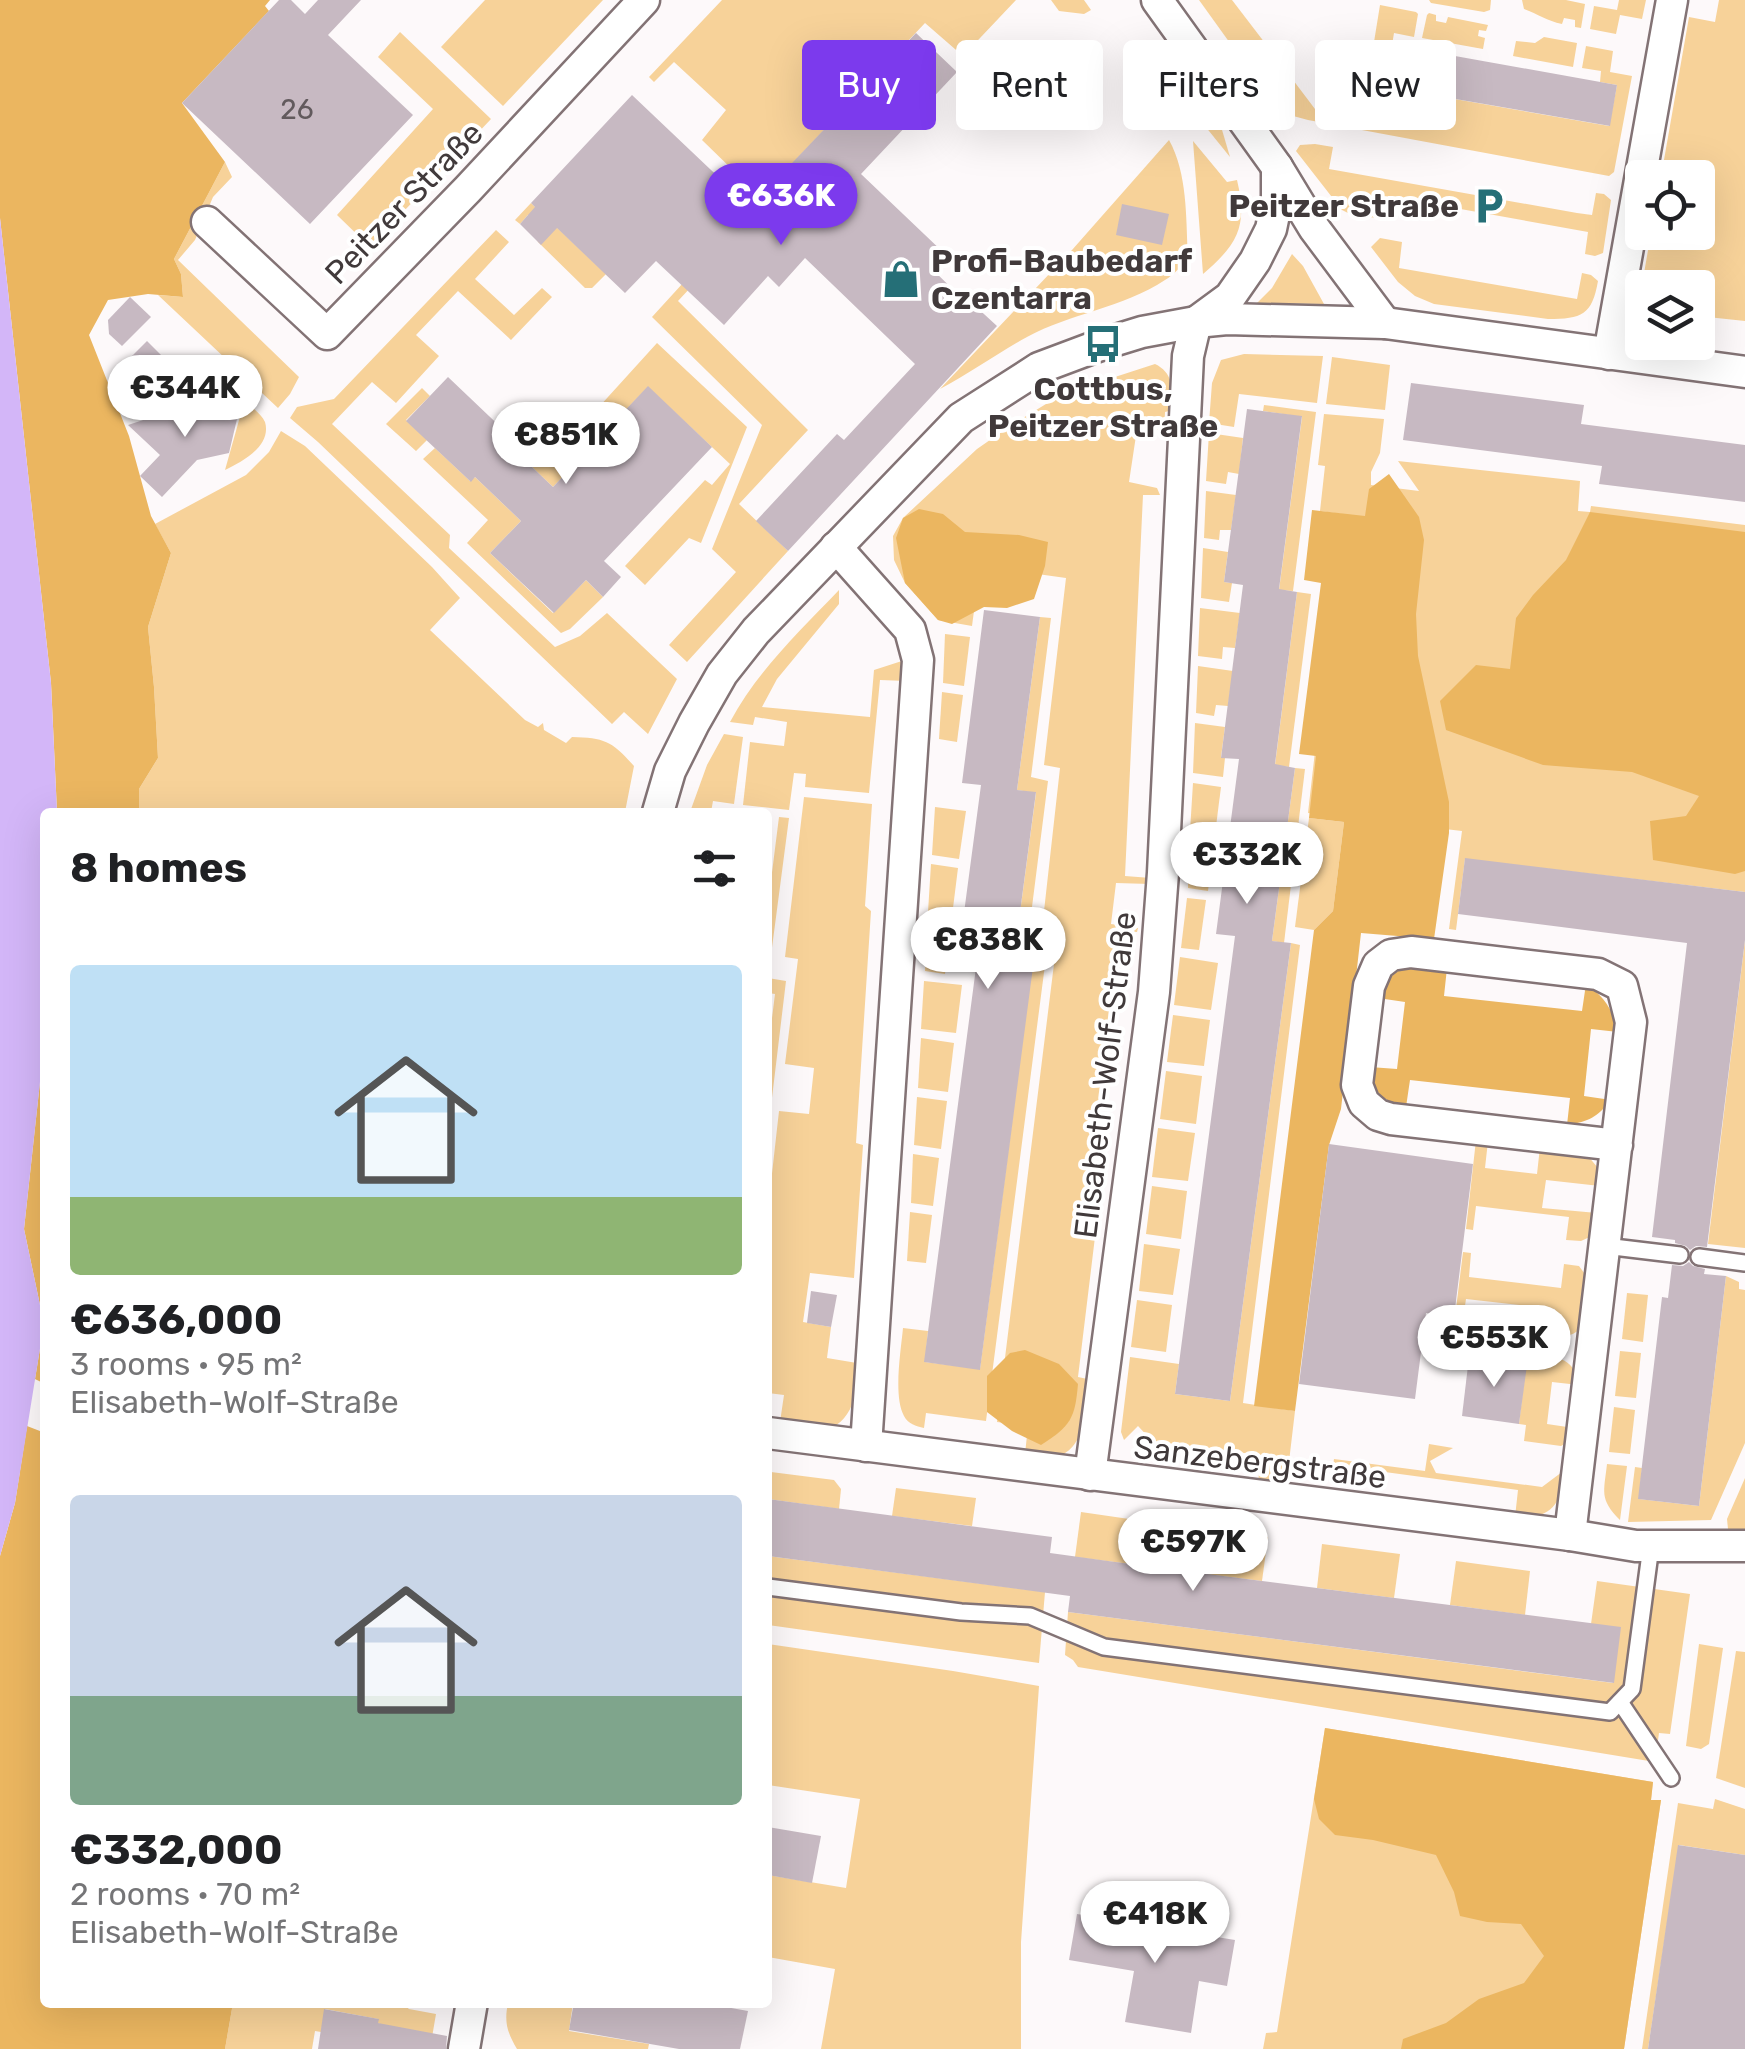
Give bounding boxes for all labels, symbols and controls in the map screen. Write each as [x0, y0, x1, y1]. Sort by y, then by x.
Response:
chip: Buy [802, 40, 936, 130]
chip: Rent [956, 40, 1103, 130]
chip: Filters [1123, 40, 1295, 130]
chip: New [1315, 40, 1456, 130]
house number: 26 [280, 93, 314, 126]
street label: Peitzer Straße [317, 114, 491, 292]
map controls [1625, 160, 1715, 360]
button: locate [1625, 160, 1715, 250]
pin: €636K [711, 163, 851, 248]
text: €636K [726, 176, 836, 214]
parking icon: Peitzer Straße [1468, 185, 1510, 227]
place label: Peitzer Straße [1228, 187, 1459, 225]
place label: Profi-Baubedarf Czentarra [931, 242, 1193, 317]
shop icon: Profi-Baubedarf Czentarra [880, 258, 922, 300]
button: layers [1625, 270, 1715, 360]
bus stop icon: Cottbus, Peitzer Straße [1082, 323, 1124, 365]
pin: €344K [115, 355, 255, 440]
text: €344K [129, 368, 241, 406]
place label: Cottbus, Peitzer Straße [988, 370, 1218, 445]
pin: €851K [496, 402, 636, 487]
text: €851K [514, 415, 618, 453]
pin: €332K [1177, 822, 1317, 907]
text: €332K [1192, 835, 1302, 873]
icon: filters [687, 841, 742, 896]
text: 8 homes [70, 843, 247, 893]
pin: €838K [918, 907, 1058, 992]
street label: Elisabeth-Wolf-Straße [1066, 910, 1144, 1240]
text: €838K [933, 920, 1043, 958]
icon: home [316, 1030, 496, 1210]
text: €636,000 [70, 1295, 282, 1345]
pin: €553K [1424, 1305, 1564, 1390]
text: €553K [1440, 1318, 1548, 1356]
text: 3 rooms · 95 m² [70, 1345, 302, 1383]
text: Elisabeth-Wolf-Straße [70, 1383, 399, 1421]
street label: Sanzebergstraße [1132, 1428, 1388, 1496]
pin: €597K [1123, 1509, 1263, 1594]
text: €597K [1140, 1522, 1246, 1560]
icon: home [316, 1560, 496, 1740]
text: €332,000 [70, 1825, 283, 1875]
text: 2 rooms · 70 m² [70, 1875, 300, 1913]
pin: €418K [1085, 1881, 1225, 1966]
text: €418K [1103, 1894, 1207, 1932]
text: Elisabeth-Wolf-Straße [70, 1913, 399, 1951]

